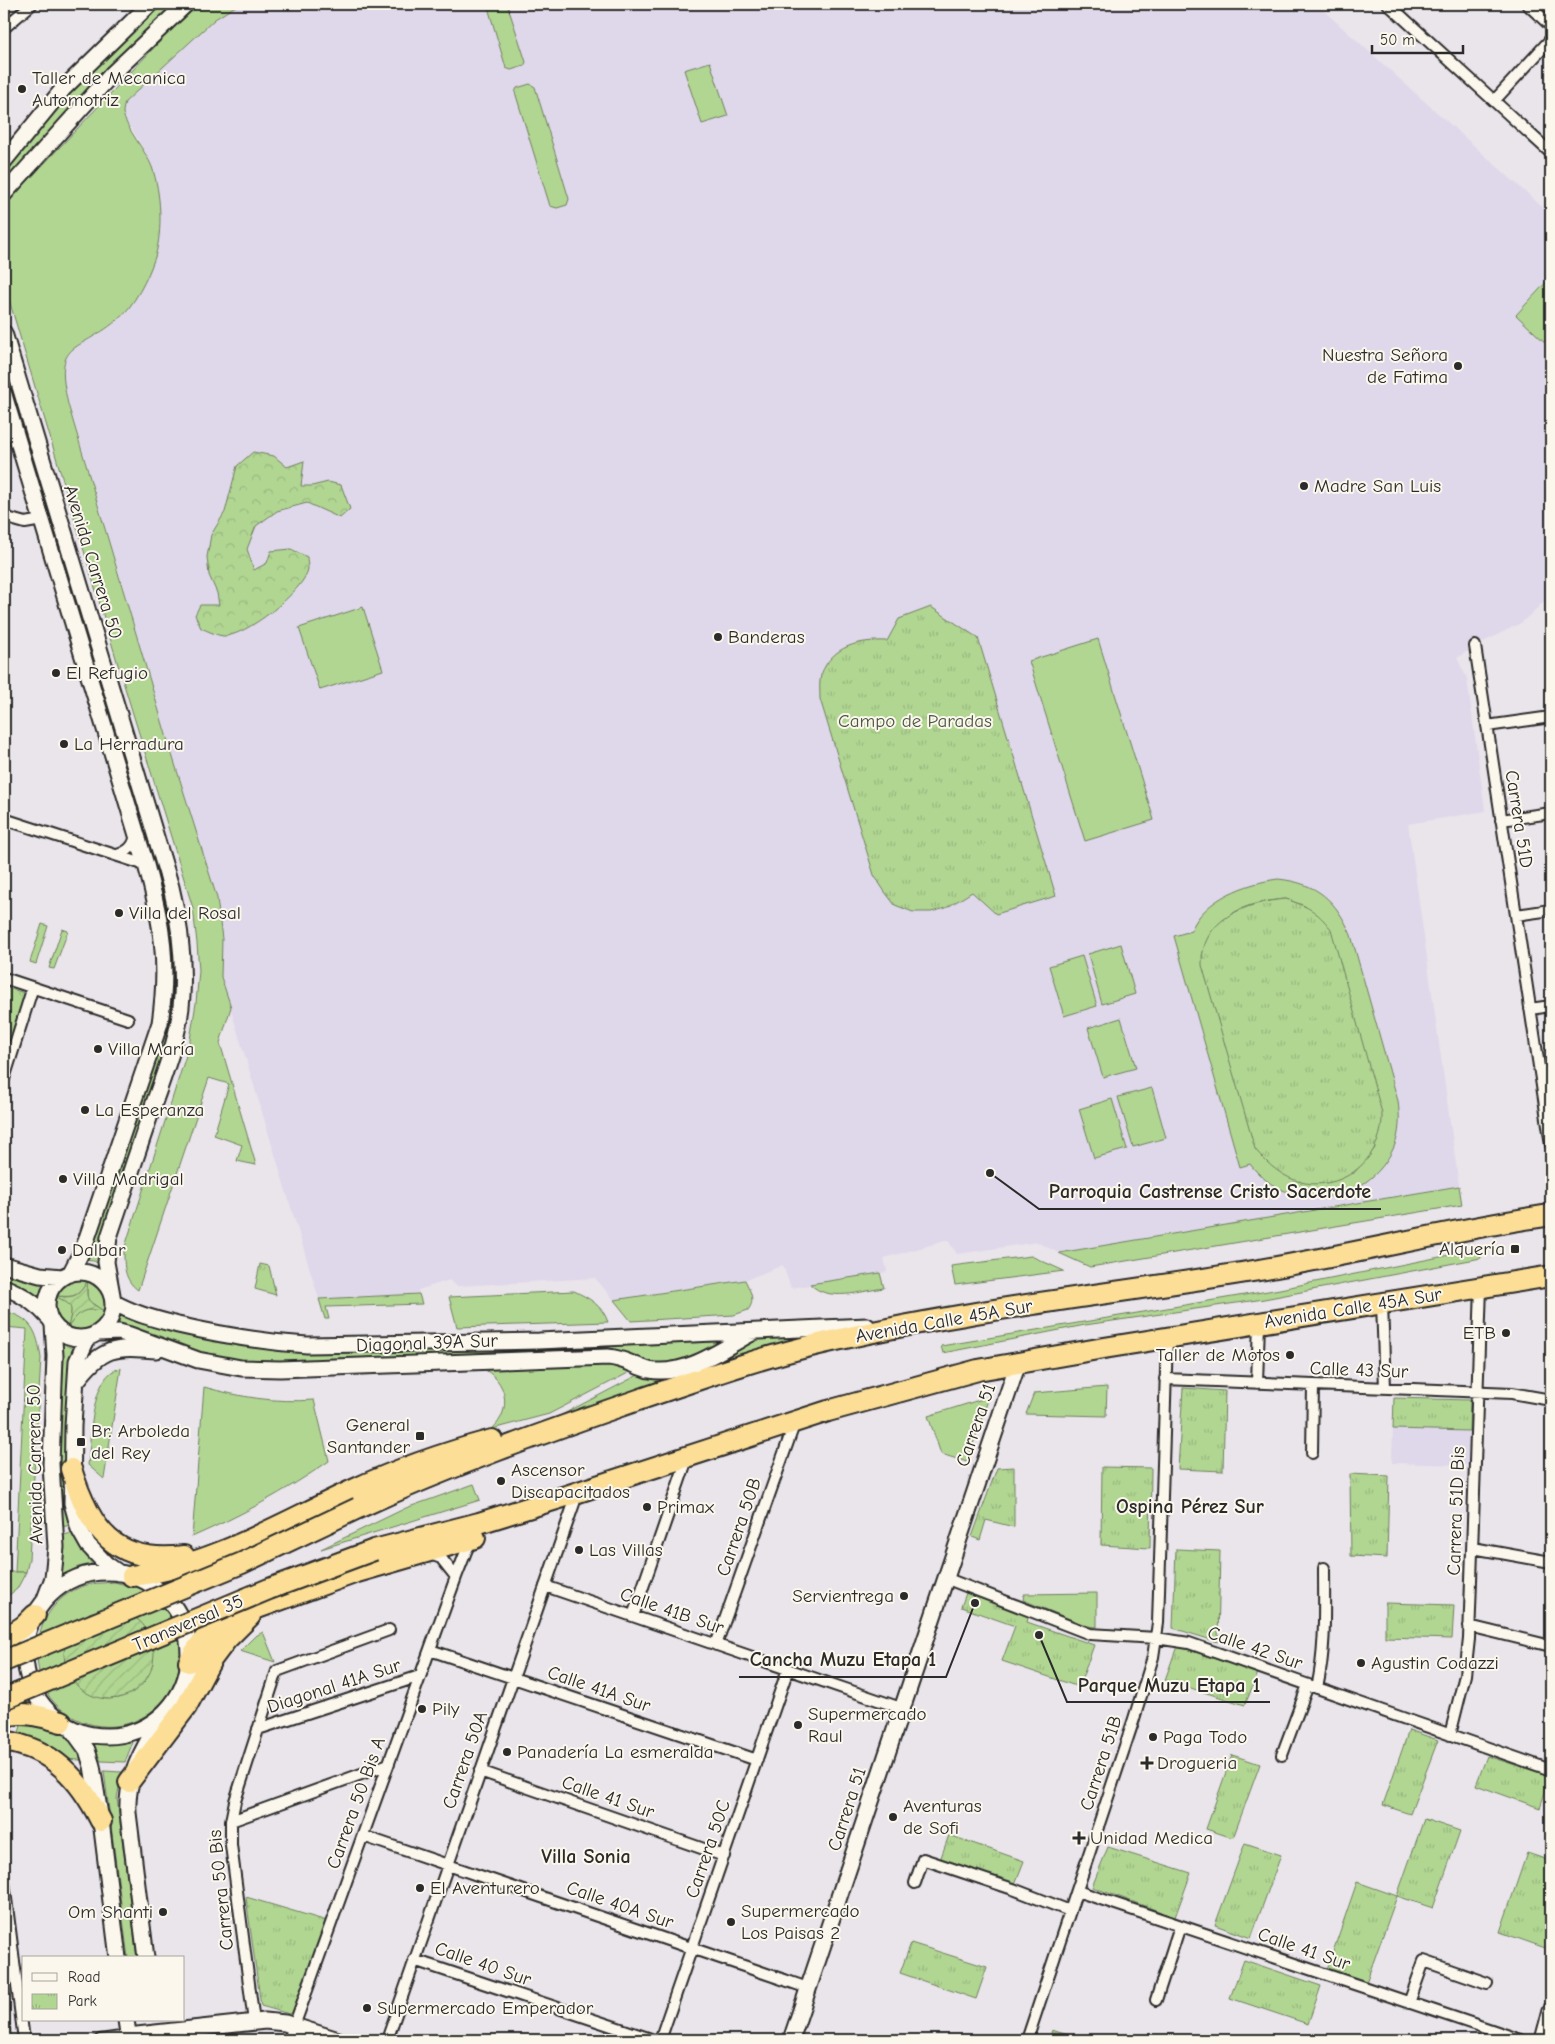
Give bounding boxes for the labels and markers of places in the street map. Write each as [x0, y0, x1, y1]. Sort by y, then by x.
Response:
place label: Taller de Mecanica Automotriz [32, 67, 186, 111]
marker: Taller de Mecanica Automotriz [16, 83, 28, 95]
place label: Nuestra Señora de Fatima [1322, 344, 1448, 388]
marker: Nuestra Señora de Fatima [1452, 360, 1464, 372]
place label: Madre San Luis [1314, 475, 1441, 497]
marker: Madre San Luis [1298, 480, 1310, 492]
place label: Banderas [728, 626, 805, 648]
marker: Banderas [712, 631, 724, 643]
place label: El Refugio [66, 662, 148, 684]
marker: El Refugio [50, 667, 62, 679]
place label: La Herradura [74, 733, 184, 755]
marker: La Herradura [58, 738, 70, 750]
place label: Villa del Rosal [129, 902, 241, 924]
marker: Villa del Rosal [113, 907, 125, 919]
place label: Villa María [108, 1038, 194, 1060]
marker: Villa María [92, 1043, 104, 1055]
place label: La Esperanza [95, 1099, 204, 1121]
marker: La Esperanza [79, 1104, 91, 1116]
place label: Villa Madrigal [73, 1168, 184, 1190]
marker: Villa Madrigal [57, 1173, 69, 1185]
callout: Parroquia Castrense Cristo Sacerdote [1039, 1174, 1381, 1209]
place label: Alquería [1439, 1238, 1505, 1260]
place label: Dalbar [72, 1239, 126, 1261]
marker: Alquería [1509, 1243, 1521, 1255]
marker: Dalbar [56, 1244, 68, 1256]
place label: ETB [1463, 1322, 1496, 1344]
marker: ETB [1500, 1327, 1512, 1339]
place label: Taller de Motos [1156, 1344, 1280, 1366]
marker: Taller de Motos [1284, 1349, 1296, 1361]
place label: General Santander [327, 1414, 410, 1458]
place label: Br. Arboleda del Rey [91, 1420, 190, 1464]
marker: General Santander [414, 1430, 426, 1442]
marker: Br. Arboleda del Rey [75, 1436, 87, 1448]
place label: Ascensor Discapacitados [511, 1459, 630, 1503]
marker: Ascensor Discapacitados [495, 1475, 507, 1487]
place label: Primax [657, 1496, 715, 1518]
marker: Primax [641, 1501, 653, 1513]
place label: Las Villas [589, 1539, 663, 1561]
marker: Las Villas [573, 1544, 585, 1556]
place label: Servientrega [792, 1585, 894, 1607]
marker: Servientrega [898, 1590, 910, 1602]
callout: Cancha Muzu Etapa 1 [739, 1642, 946, 1677]
place label: Agustin Codazzi [1371, 1652, 1499, 1674]
marker: Agustin Codazzi [1355, 1657, 1367, 1669]
callout: Parque Muzu Etapa 1 [1067, 1667, 1270, 1702]
place label: Pily [432, 1698, 460, 1720]
marker: Pily [416, 1703, 428, 1715]
place label: Supermercado Raul [808, 1703, 927, 1747]
marker: Supermercado Raul [792, 1719, 804, 1731]
place label: Paga Todo [1163, 1726, 1247, 1748]
marker: Paga Todo [1147, 1731, 1159, 1743]
place label: Panadería La esmeralda [517, 1741, 714, 1763]
marker: Panadería La esmeralda [501, 1746, 513, 1758]
place label: Drogueria [1157, 1752, 1237, 1774]
marker: Drogueria [1141, 1757, 1153, 1769]
place label: Aventuras de Sofi [903, 1795, 982, 1839]
marker: Aventuras de Sofi [887, 1811, 899, 1823]
place label: Unidad Medica [1090, 1827, 1213, 1849]
marker: Unidad Medica [1072, 1831, 1086, 1845]
place label: El Aventurero [430, 1877, 540, 1899]
marker: El Aventurero [414, 1882, 426, 1894]
place label: Supermercado Los Paisas 2 [741, 1900, 860, 1944]
place label: Om Shanti [68, 1901, 153, 1923]
marker: Om Shanti [157, 1906, 169, 1918]
marker: Supermercado Los Paisas 2 [725, 1916, 737, 1928]
place label: Supermercado Emperador [377, 1997, 594, 2019]
marker: Supermercado Emperador [361, 2002, 373, 2014]

